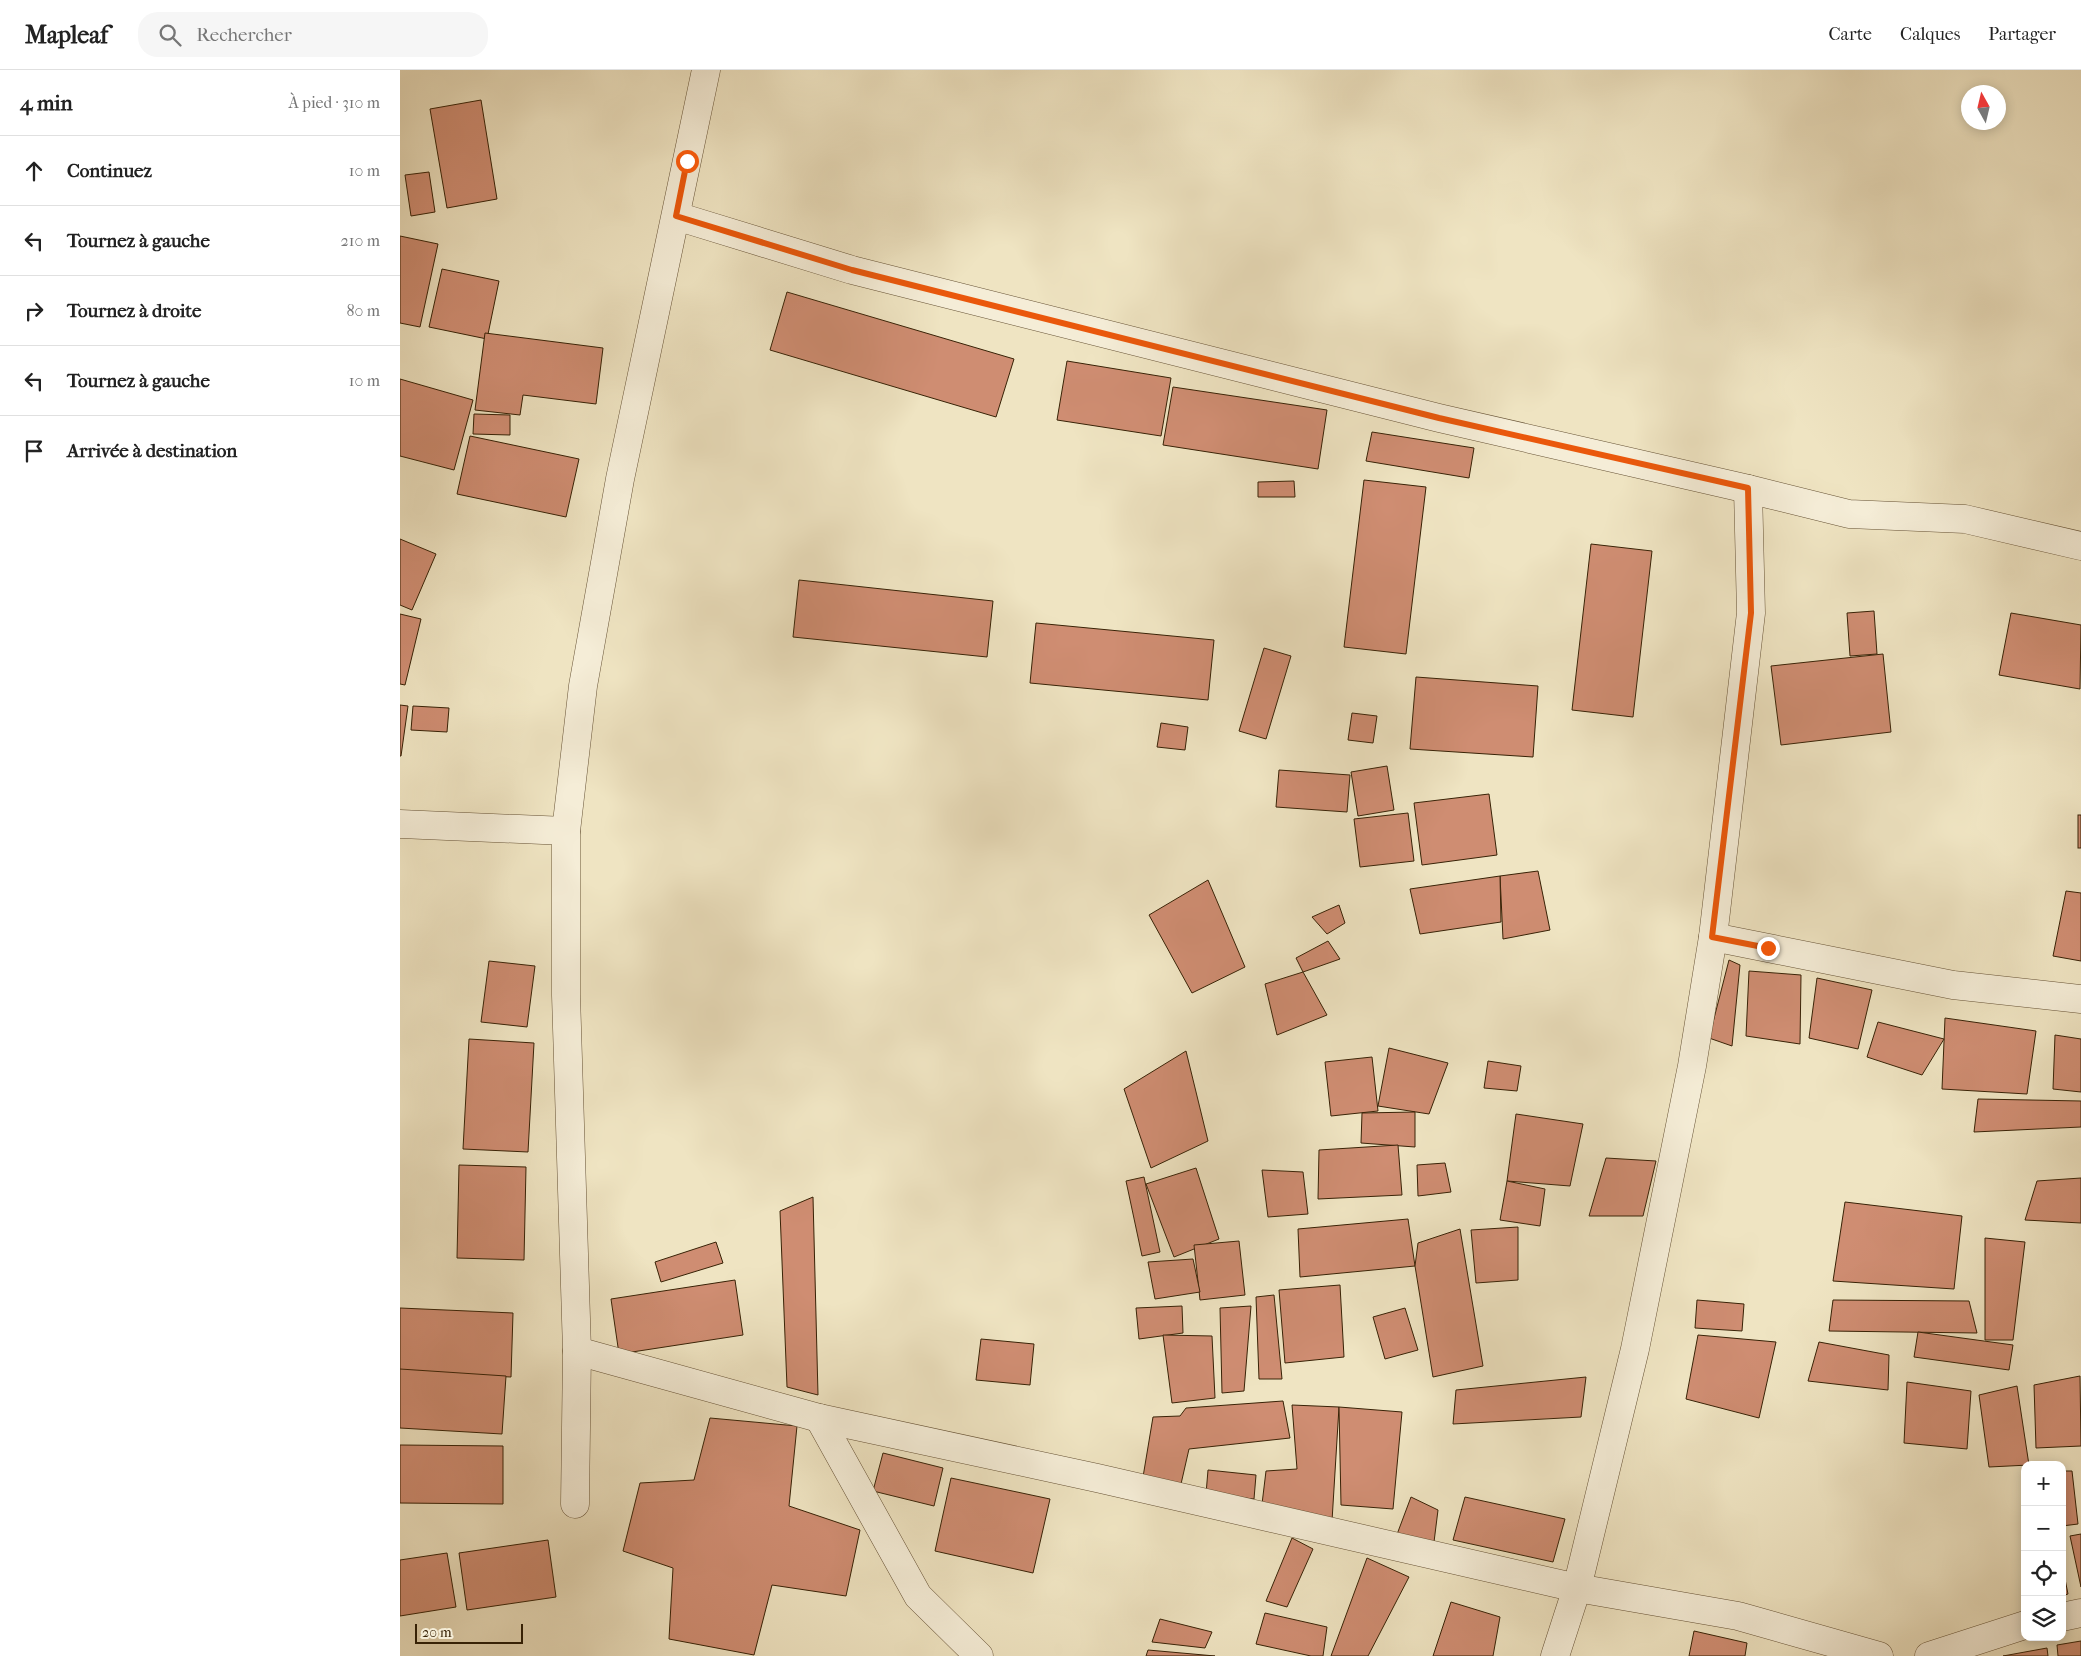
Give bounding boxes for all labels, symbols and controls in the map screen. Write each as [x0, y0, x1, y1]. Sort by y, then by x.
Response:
search box [138, 12, 488, 57]
text: Mapleaf [25, 21, 108, 49]
icon: search [156, 21, 184, 49]
text: Rechercher [196, 24, 292, 46]
text: Carte [1829, 24, 1872, 45]
text: Calques [1900, 24, 1960, 45]
text: Partager [1988, 24, 2056, 45]
north arrow [1961, 85, 2006, 130]
text: 4 min [20, 91, 73, 115]
text: À pied · 310 m [289, 93, 380, 112]
route start [676, 150, 699, 173]
icon: ahead [20, 157, 48, 185]
text: Continuez [67, 160, 152, 182]
text: 10 m [349, 161, 380, 180]
icon: left [20, 227, 48, 255]
text: Tournez à gauche [67, 230, 210, 252]
text: 210 m [341, 231, 380, 250]
icon: right [20, 297, 48, 325]
text: Tournez à droite [67, 300, 201, 322]
text: 80 m [346, 301, 380, 320]
icon: left [20, 367, 48, 395]
text: Tournez à gauche [67, 370, 210, 392]
text: 10 m [349, 371, 380, 390]
icon: arrive [20, 437, 48, 465]
text: Arrivée à destination [67, 440, 237, 462]
route end [1757, 937, 1780, 960]
map controls [2021, 1461, 2066, 1641]
button: + [2021, 1461, 2066, 1506]
button: − [2021, 1506, 2066, 1551]
button: locate [2021, 1551, 2066, 1596]
button: layers [2021, 1596, 2066, 1641]
scale bar [415, 1621, 522, 1644]
text: 20 m [422, 1624, 452, 1641]

